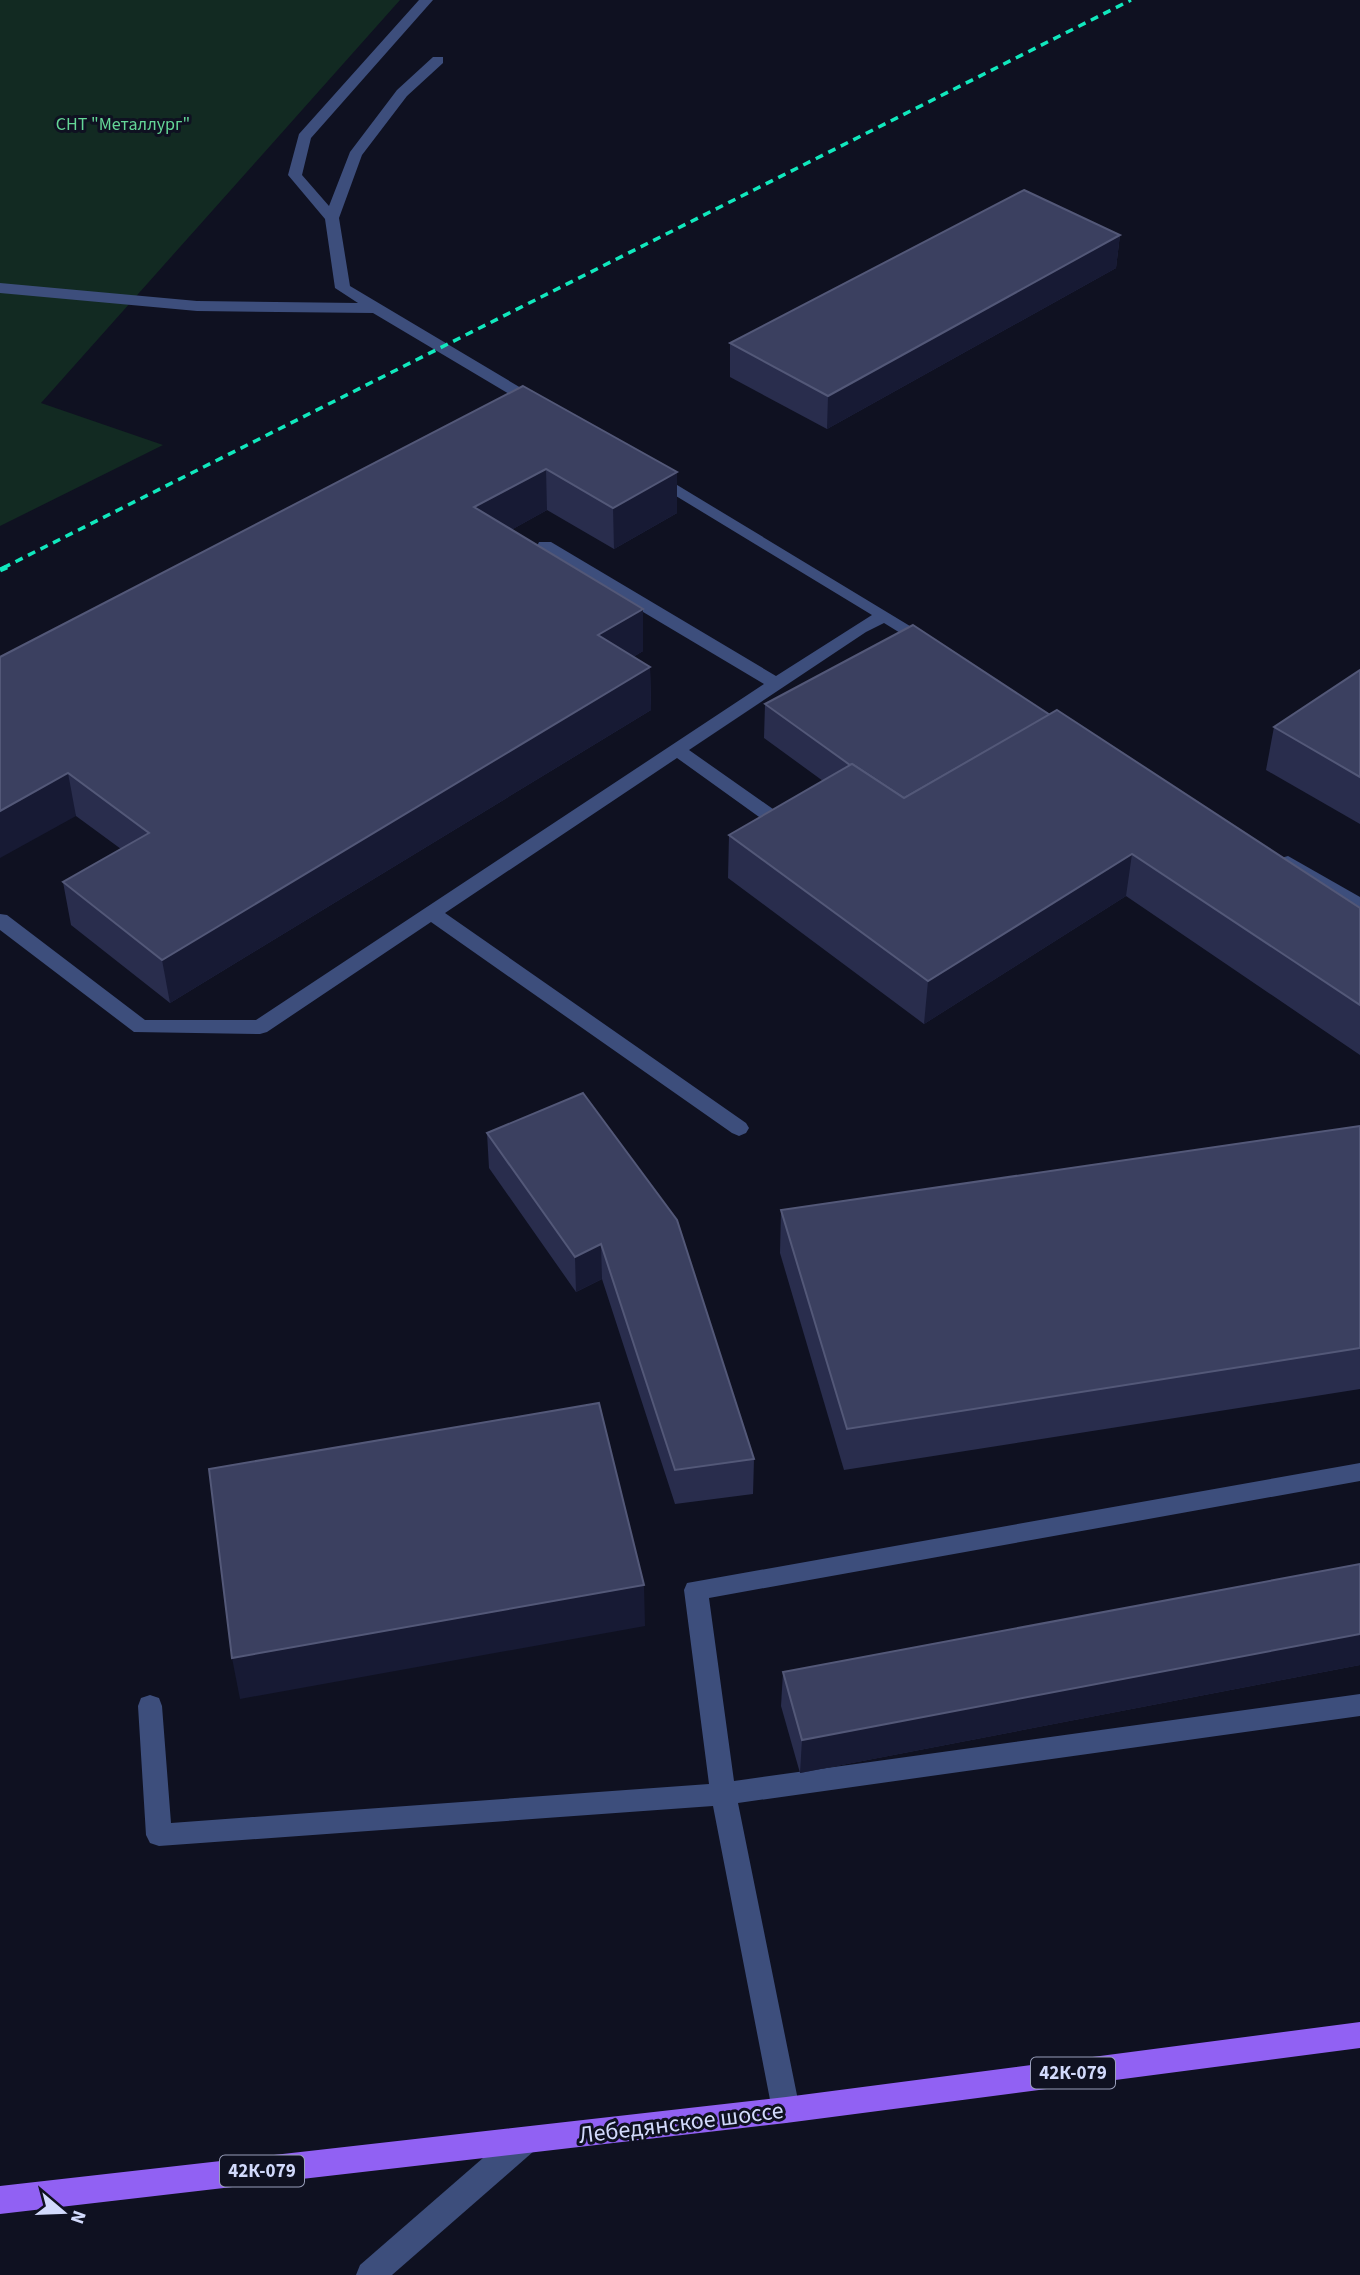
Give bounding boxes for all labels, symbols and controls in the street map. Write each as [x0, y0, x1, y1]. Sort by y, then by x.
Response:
park label: СНТ "Металлург" [56, 112, 190, 137]
road number: 42К-079 [1031, 2058, 1115, 2088]
street label: Лебедянское шоссе [576, 2093, 786, 2153]
road number: 42К-079 [220, 2156, 304, 2186]
north arrow [28, 2177, 98, 2247]
text: N [63, 2207, 92, 2227]

